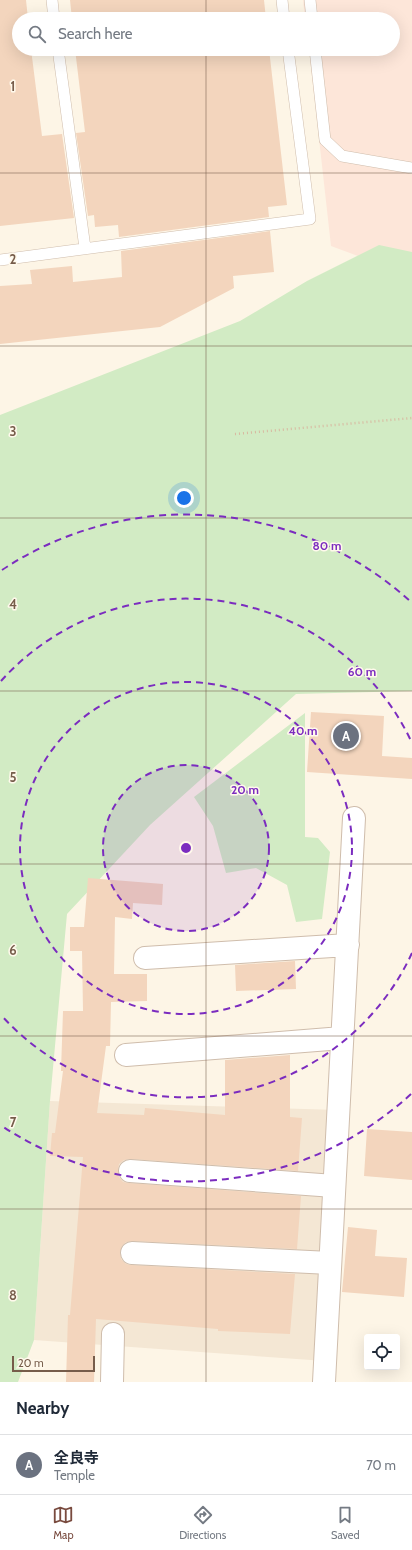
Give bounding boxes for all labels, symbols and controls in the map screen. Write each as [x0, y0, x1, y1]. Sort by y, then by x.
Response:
search box [12, 12, 400, 56]
icon: search [26, 23, 48, 45]
text: Search here [58, 25, 133, 43]
text: 1 [11, 78, 15, 94]
text: 2 [10, 251, 17, 267]
text: 3 [9, 423, 17, 439]
your location [174, 488, 194, 508]
text: 80 m [313, 538, 341, 553]
text: 4 [9, 596, 17, 612]
text: 60 m [348, 664, 376, 679]
pin: A [333, 721, 359, 751]
text: 40 m [288, 723, 318, 738]
text: 5 [10, 769, 17, 785]
text: 20 m [231, 782, 259, 797]
centre of rings [179, 841, 193, 855]
text: 6 [9, 942, 17, 958]
text: 7 [10, 1114, 17, 1130]
text: 8 [9, 1287, 17, 1303]
map controls [364, 1334, 400, 1370]
button: locate [364, 1334, 400, 1370]
scale bar [12, 1354, 95, 1373]
text: 20 m [18, 1356, 44, 1370]
text: Nearby [16, 1398, 69, 1418]
text: 全良寺 [54, 1449, 99, 1467]
text: A [25, 1457, 33, 1473]
text: 70 m [366, 1457, 396, 1473]
text: Temple [54, 1467, 95, 1483]
tab: Map [52, 1504, 74, 1542]
tab: Directions [179, 1504, 226, 1542]
tab: Saved [331, 1504, 360, 1542]

